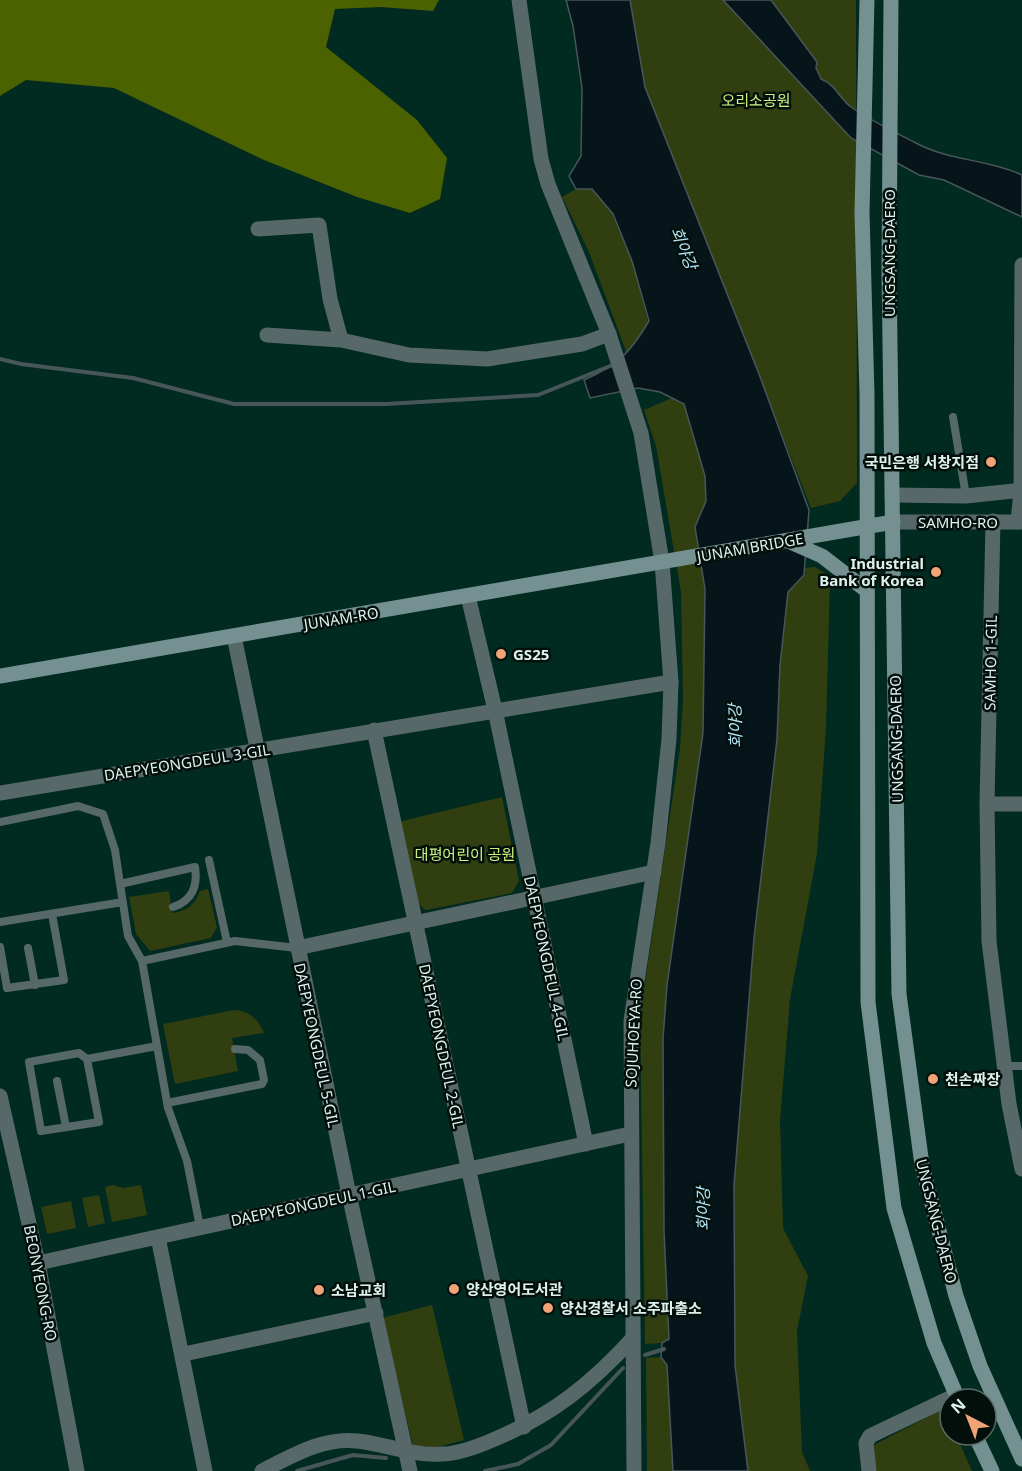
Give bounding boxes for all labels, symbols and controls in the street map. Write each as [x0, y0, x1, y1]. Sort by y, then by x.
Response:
park label: 오리소공원 [721, 90, 791, 110]
street label: UNGSANG-DAERO [879, 189, 899, 317]
water label: 회야강 [666, 223, 703, 275]
place label: 국민은행 서창지점 [865, 452, 979, 472]
marker: 국민은행 서창지점 [984, 455, 998, 469]
street label: SAMHO-RO [918, 512, 998, 532]
street label: JUNAM BRIDGE [693, 528, 805, 567]
place label: Industrial Bank of Korea [819, 553, 924, 590]
marker: Industrial Bank of Korea [929, 565, 943, 579]
street label: JUNAM-RO [300, 602, 380, 634]
street label: SAMHO 1-GIL [979, 615, 1001, 711]
place label: GS25 [513, 644, 549, 664]
marker: GS25 [494, 647, 508, 661]
street label: UNGSANG-DAERO [885, 675, 907, 803]
water label: 회야강 [724, 701, 746, 748]
street label: DAEPYEONGDEUL 3-GIL [103, 739, 272, 785]
park label: 대평어린이 공원 [415, 844, 515, 864]
street label: DAEPYEONGDEUL 4-GIL [520, 874, 574, 1042]
street label: DAEPYEONGDEUL 5-GIL [290, 961, 344, 1129]
street label: DAEPYEONGDEUL 2-GIL [415, 962, 469, 1130]
street label: SOJUHOEYA-RO [620, 978, 646, 1088]
place label: 천손짜장 [945, 1069, 1000, 1089]
marker: 천손짜장 [926, 1072, 940, 1086]
street label: UNGSANG-DAERO [912, 1157, 962, 1285]
street label: DAEPYEONGDEUL 1-GIL [229, 1176, 397, 1230]
water label: 회야강 [692, 1185, 714, 1231]
street label: BEONYEONG-RO [20, 1223, 62, 1343]
place label: 양산영어도서관 [466, 1279, 563, 1299]
place label: 소남교회 [331, 1280, 386, 1300]
marker: 양산영어도서관 [447, 1282, 461, 1296]
marker: 소남교회 [312, 1283, 326, 1297]
place label: 양산경찰서 소주파출소 [560, 1298, 702, 1318]
marker: 양산경찰서 소주파출소 [541, 1301, 555, 1315]
north arrow [938, 1387, 998, 1447]
text: N [946, 1393, 970, 1418]

